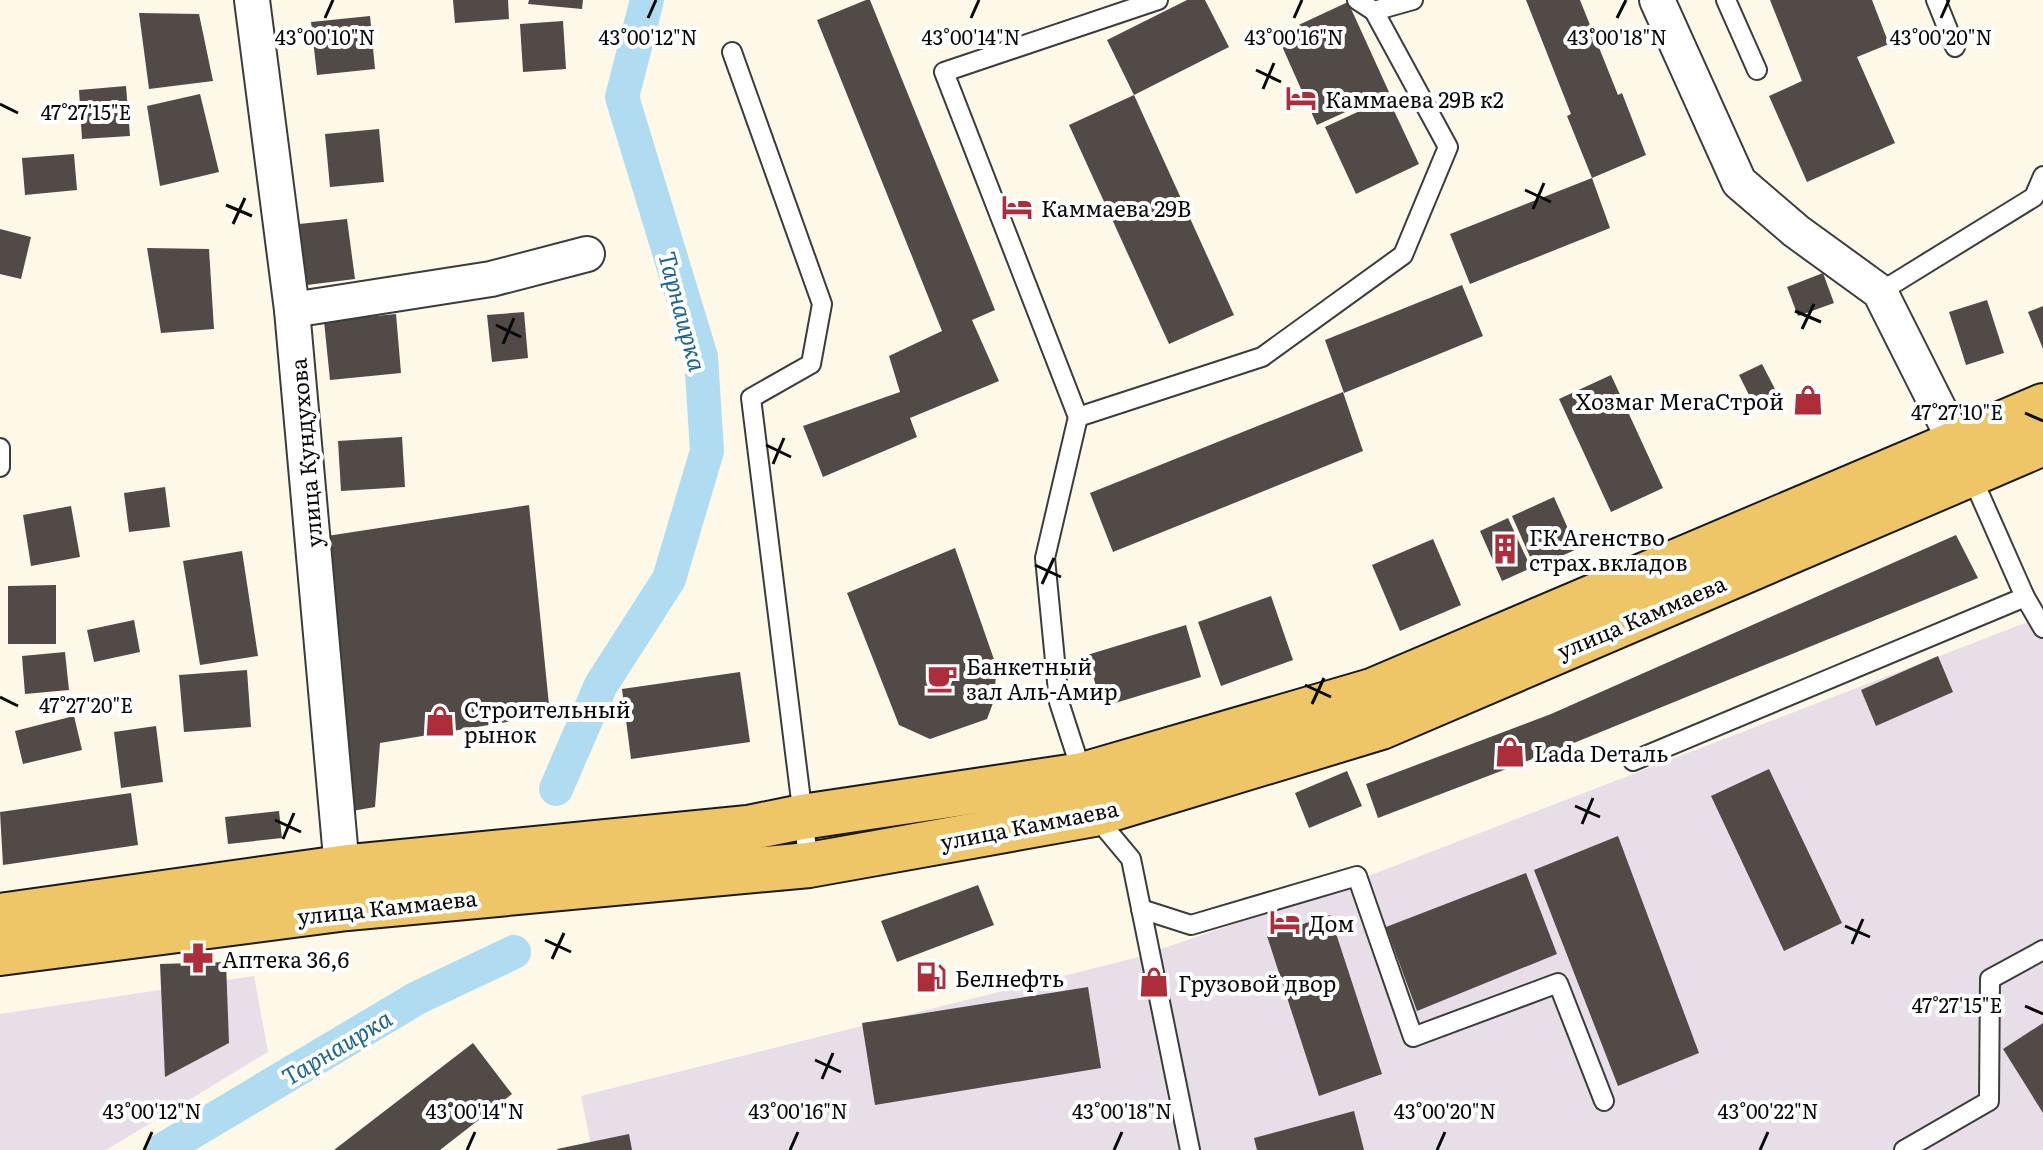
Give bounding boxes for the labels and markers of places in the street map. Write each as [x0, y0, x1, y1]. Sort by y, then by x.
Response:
hotel icon: Каммаева 29В к2 [1284, 81, 1318, 115]
place label: Каммаева 29В к2 [1325, 82, 1504, 115]
hotel icon: Каммаева 29В [1000, 190, 1034, 224]
place label: Каммаева 29В [1041, 191, 1191, 224]
shop icon: Хозмаг МегаСтрой [1791, 383, 1825, 417]
place label: Хозмаг МегаСтрой [1576, 384, 1784, 417]
place label: ГК Агенство страх.вкладов [1529, 520, 1688, 578]
building icon: ГК Агенство страх.вкладов [1488, 532, 1522, 566]
place label: Банкетный зал Аль-Амир [966, 649, 1118, 707]
cafe icon: Банкетный зал Аль-Амир [925, 661, 959, 695]
place label: Строительный рынок [464, 692, 631, 750]
shop icon: Строительный рынок [423, 704, 457, 738]
shop icon: Lada Dеталь [1493, 735, 1527, 769]
place label: Lada Dеталь [1534, 736, 1668, 769]
hotel icon: Дом [1268, 905, 1302, 939]
place label: Дом [1309, 906, 1354, 939]
pharmacy icon: Аптека 36,6 [181, 941, 215, 975]
place label: Аптека 36,6 [222, 942, 350, 975]
fuel station icon: Белнефть [914, 960, 948, 994]
place label: Белнефть [955, 961, 1064, 994]
shop icon: Грузовой двор [1137, 965, 1171, 999]
place label: Грузовой двор [1178, 966, 1336, 999]

